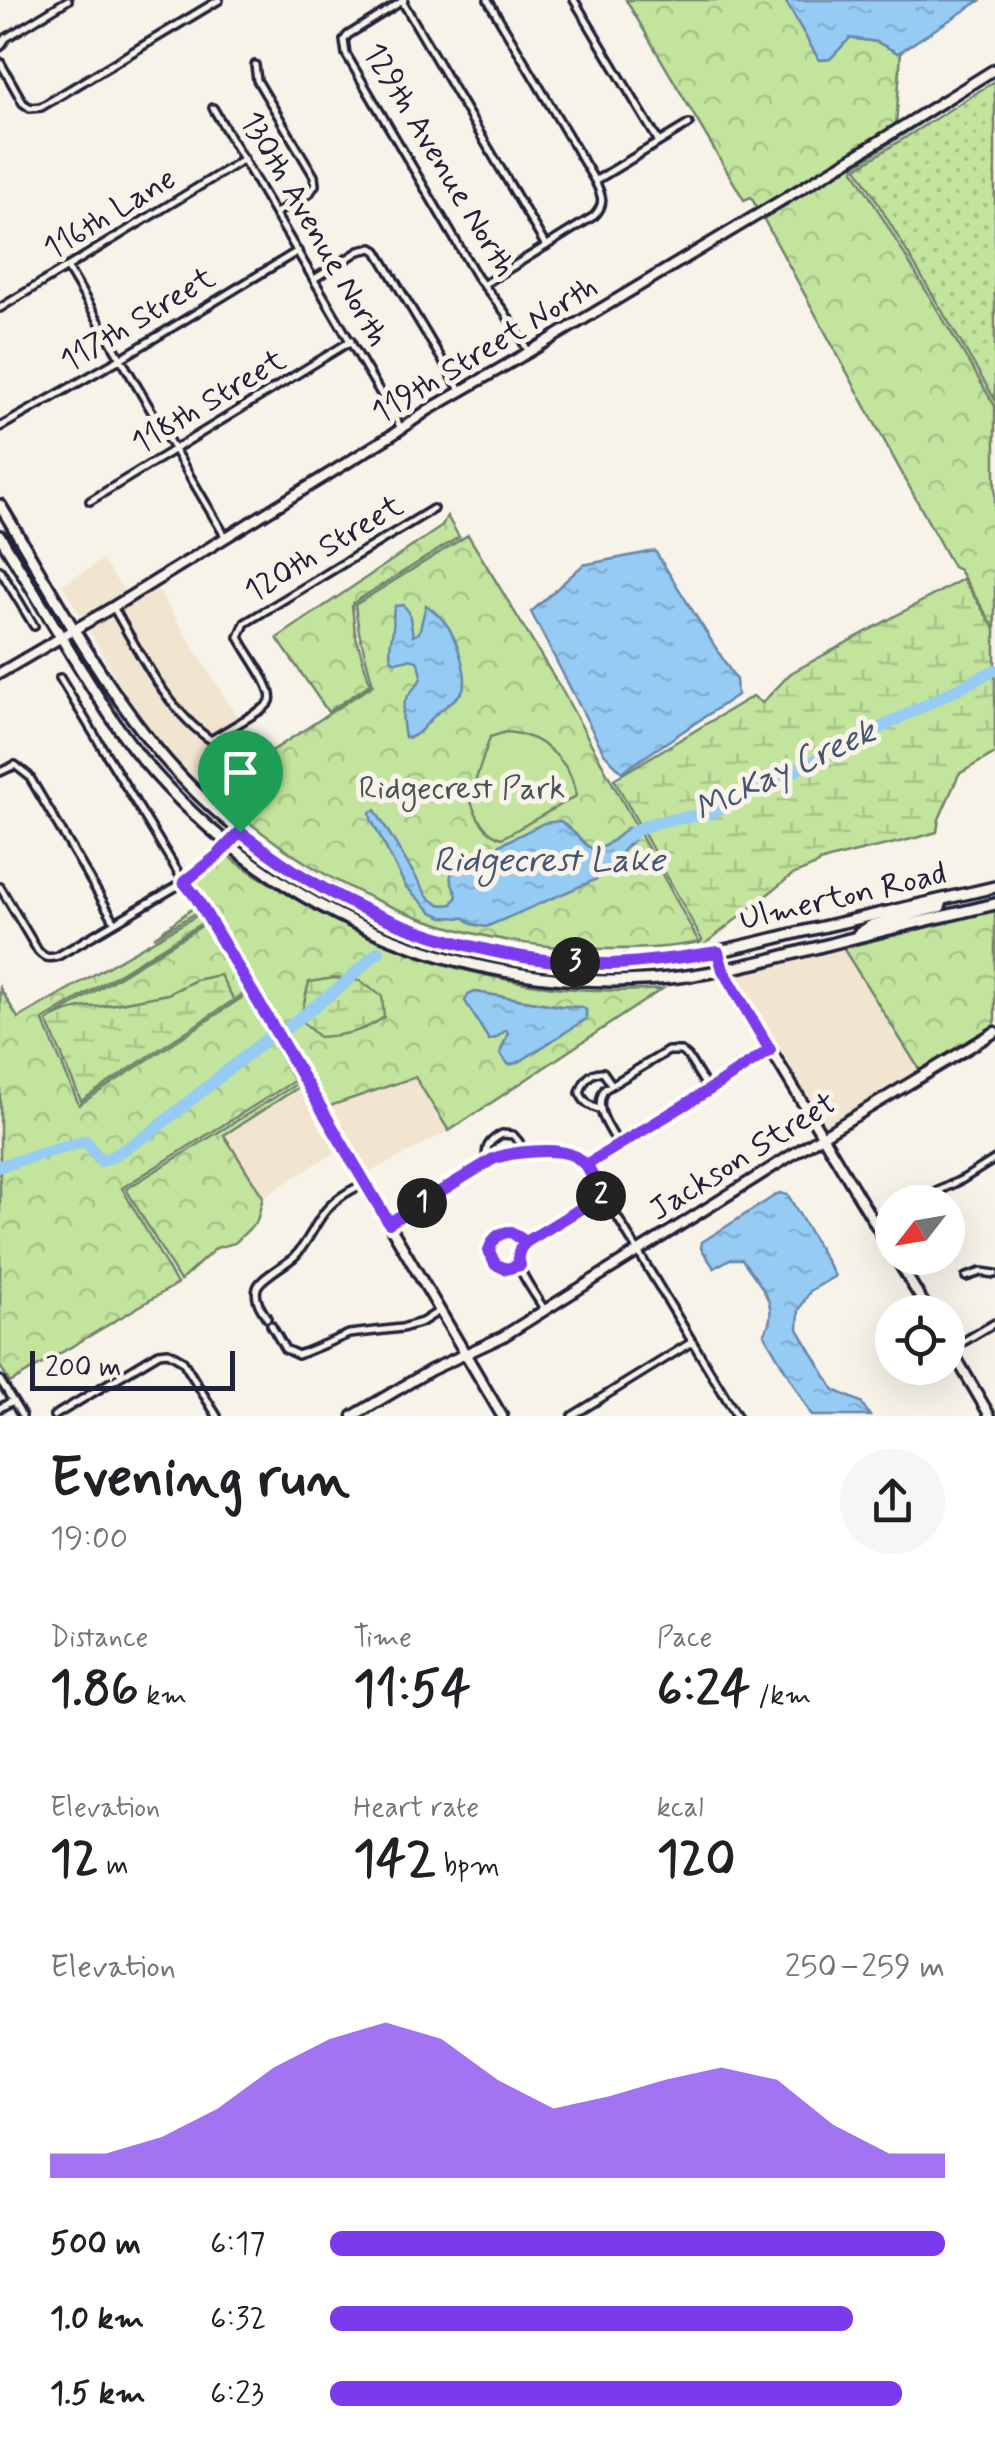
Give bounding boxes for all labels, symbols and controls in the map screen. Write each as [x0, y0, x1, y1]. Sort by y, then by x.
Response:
street label: 129th Avenue North [352, 35, 526, 285]
street label: 130th Avenue North [230, 104, 398, 354]
street label: 116th Lane [36, 158, 184, 270]
street label: 117th Street [53, 257, 223, 383]
street label: 119th Street North [364, 266, 606, 434]
street label: 118th Street [124, 339, 294, 464]
street label: 120th Street [237, 485, 411, 613]
water label: McKay Creek [687, 708, 885, 833]
pin [198, 730, 283, 833]
icon: arrive [213, 745, 268, 800]
park label: Ridgecrest Park [359, 768, 565, 812]
water label: Ridgecrest Lake [433, 838, 667, 887]
street label: Ulmerton Road [736, 853, 950, 941]
pin: 3 [550, 937, 600, 987]
text: 3 [569, 943, 581, 980]
street label: Jackson Street [642, 1083, 844, 1231]
pin: 2 [576, 1171, 626, 1221]
text: 2 [594, 1177, 608, 1214]
pin: 1 [397, 1178, 447, 1228]
text: 1 [416, 1184, 428, 1221]
north arrow [875, 1185, 965, 1275]
map controls [875, 1185, 965, 1385]
button: locate [875, 1295, 965, 1385]
scale bar [30, 1346, 235, 1390]
text: 200 m [45, 1350, 121, 1387]
text: Evening run [50, 1444, 350, 1516]
button: share [840, 1449, 945, 1554]
text: 19:00 [50, 1518, 128, 1560]
text: Distance [50, 1620, 148, 1657]
text: Time [353, 1620, 412, 1657]
text: Pace [657, 1620, 712, 1657]
text: 1.86 [50, 1657, 139, 1723]
text: 11:54 [353, 1657, 471, 1723]
text: 6:24 [657, 1657, 750, 1723]
text: km [139, 1678, 187, 1715]
text: /km [750, 1678, 811, 1715]
text: Elevation [50, 1790, 160, 1827]
text: Heart rate [353, 1790, 479, 1827]
text: kcal [657, 1790, 704, 1827]
text: 12 [50, 1827, 99, 1893]
text: 142 [353, 1827, 436, 1893]
text: 120 [657, 1827, 735, 1893]
text: m [99, 1848, 129, 1885]
text: bpm [436, 1848, 500, 1885]
text: Elevation [50, 1946, 176, 1988]
text: 250–259 m [785, 1946, 945, 1988]
text: 500 m [50, 2223, 141, 2265]
text: 6:17 [210, 2223, 265, 2265]
text: 1.0 km [50, 2298, 144, 2340]
text: 6:32 [210, 2298, 266, 2340]
text: 1.5 km [50, 2373, 146, 2415]
text: 6:23 [210, 2373, 264, 2415]

